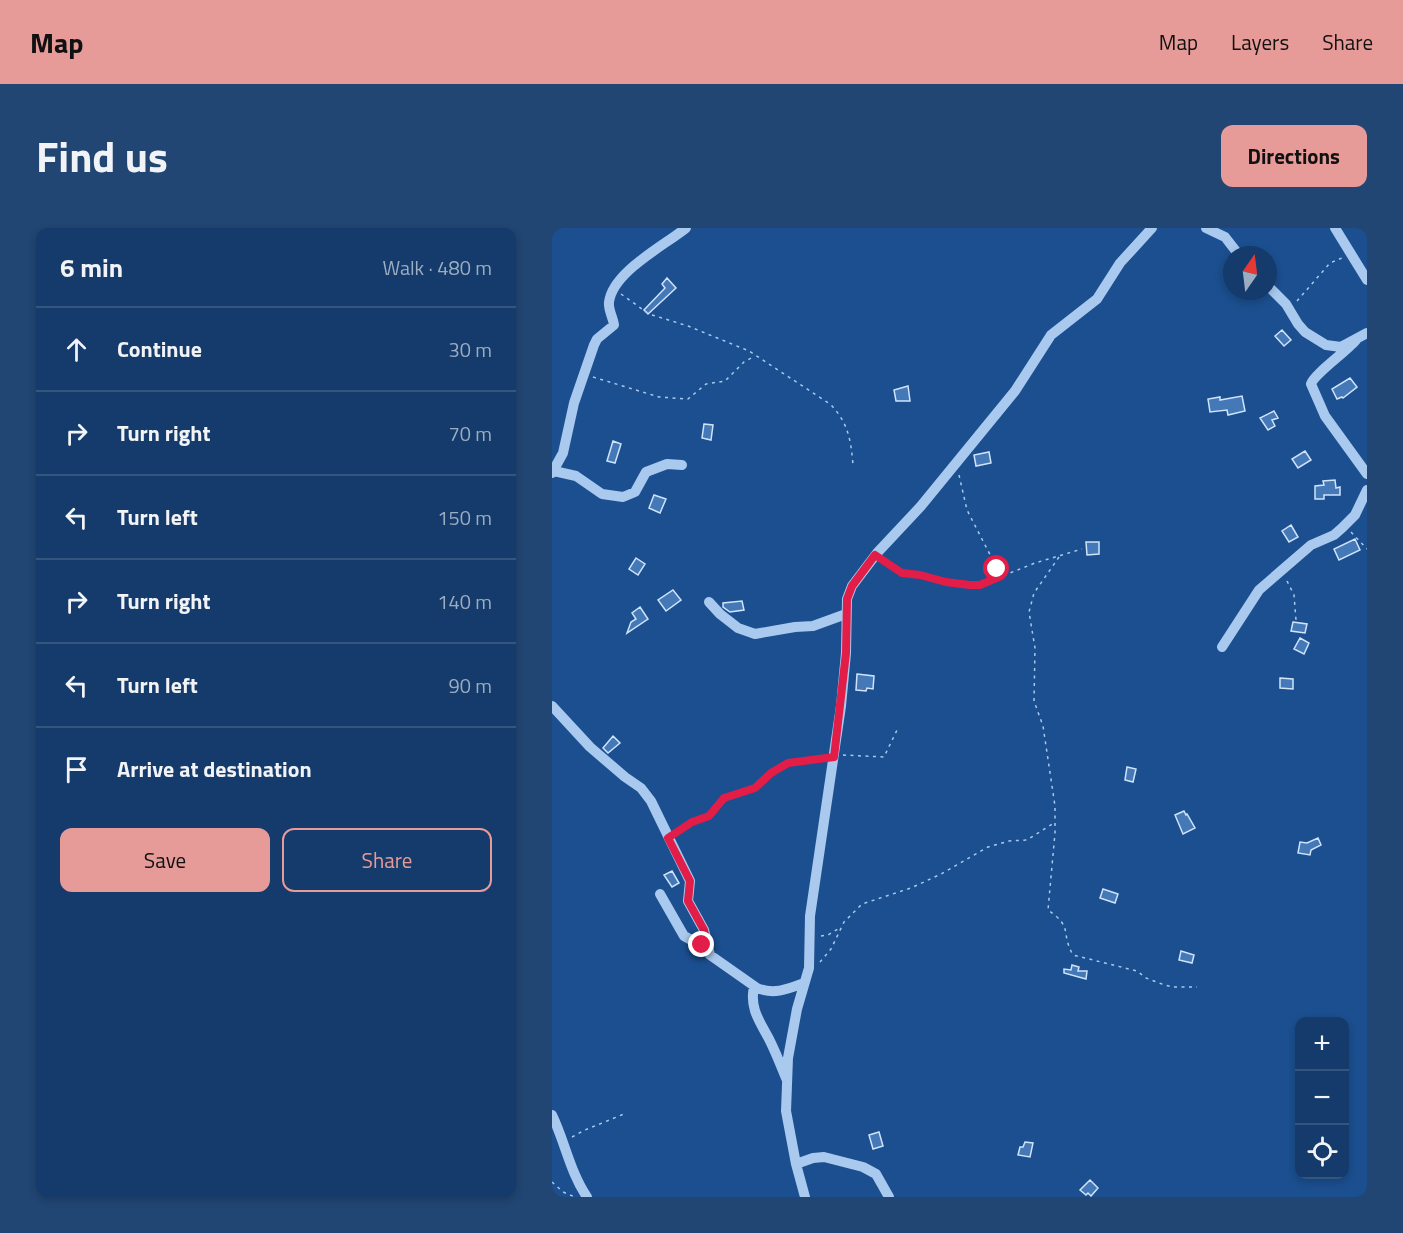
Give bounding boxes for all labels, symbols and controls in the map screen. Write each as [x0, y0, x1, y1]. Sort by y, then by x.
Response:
text: Map [30, 21, 84, 64]
text: Map [1159, 26, 1198, 58]
text: Layers [1231, 26, 1289, 58]
text: Share [1322, 26, 1373, 58]
text: Find us [36, 124, 168, 188]
button: Directions [1221, 125, 1367, 187]
north arrow [1223, 246, 1277, 300]
text: 6 min [60, 248, 123, 287]
text: Walk · 480 m [383, 252, 492, 283]
text: Continue [117, 332, 202, 366]
icon: ahead [60, 333, 93, 366]
text: 30 m [448, 334, 492, 365]
text: Turn right [117, 416, 211, 450]
icon: right [60, 417, 93, 450]
text: 70 m [448, 418, 492, 449]
text: Turn left [117, 500, 198, 534]
icon: left [60, 501, 93, 534]
text: 150 m [437, 502, 492, 533]
route start [983, 555, 1009, 581]
text: Turn right [117, 584, 211, 618]
icon: right [60, 585, 93, 618]
text: 140 m [437, 586, 492, 617]
text: Turn left [117, 668, 198, 702]
icon: left [60, 669, 93, 702]
text: 90 m [448, 670, 492, 701]
text: Arrive at destination [117, 752, 312, 786]
icon: arrive [60, 753, 93, 786]
button: Save [60, 828, 270, 892]
button: Share [282, 828, 492, 892]
route end [688, 931, 714, 957]
map controls [1295, 1017, 1349, 1179]
button: + [1295, 1017, 1349, 1071]
button: − [1295, 1071, 1349, 1125]
button: locate [1295, 1125, 1349, 1179]

